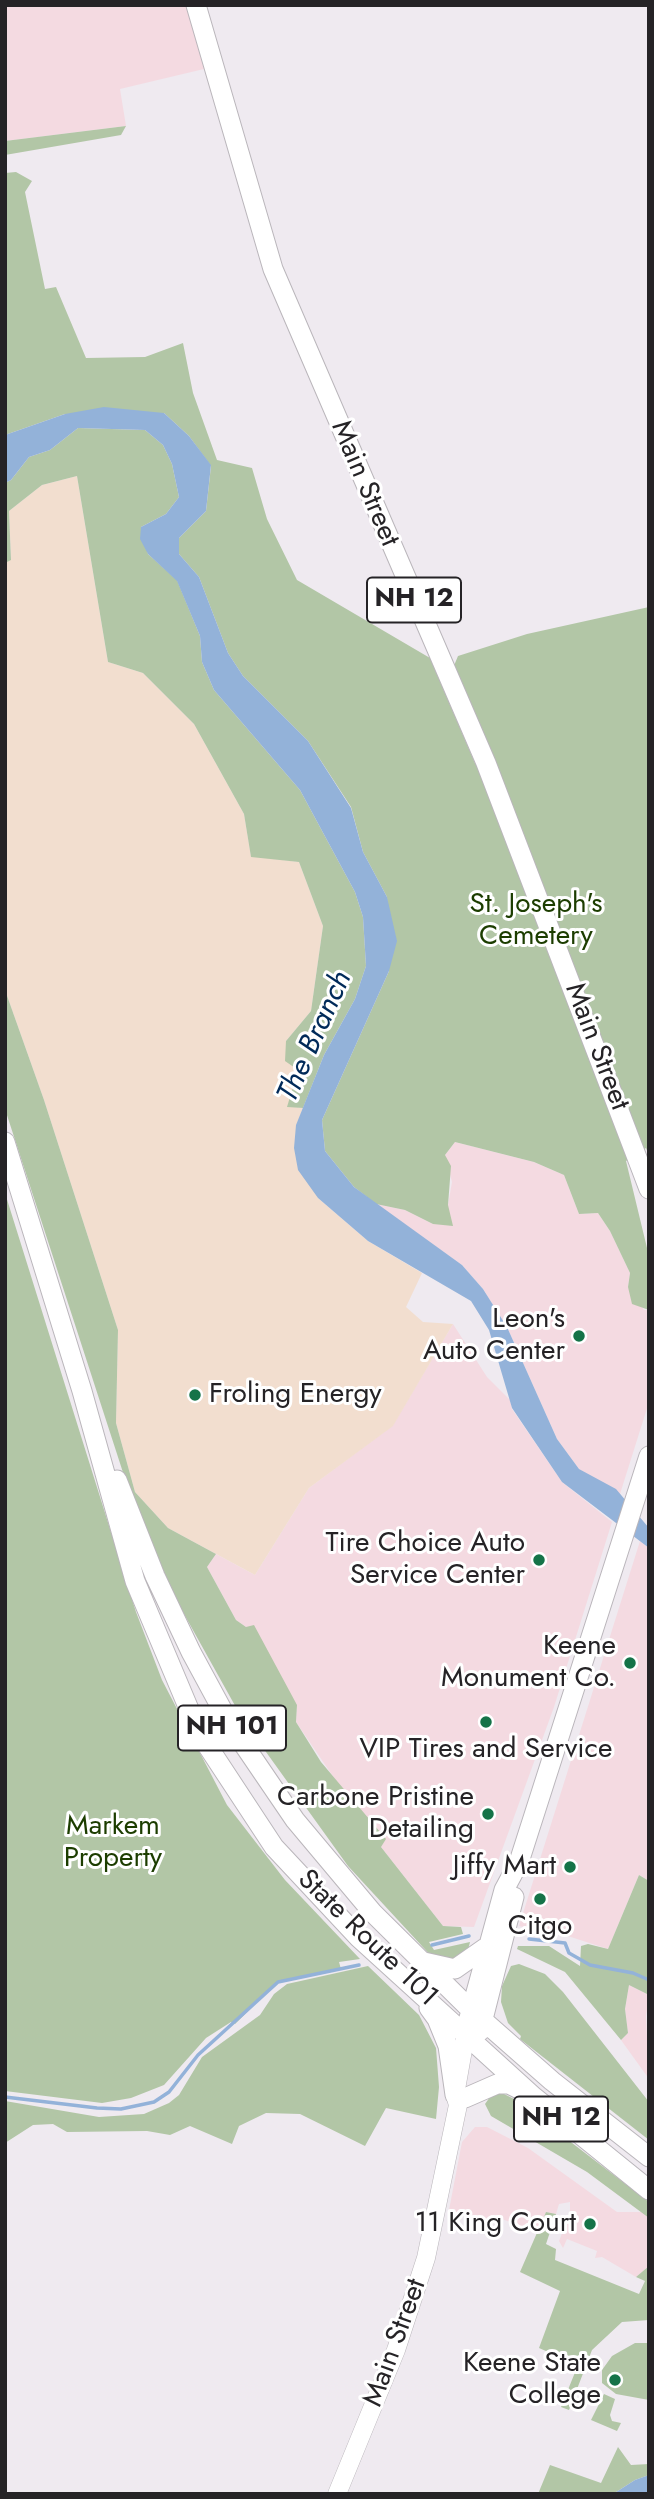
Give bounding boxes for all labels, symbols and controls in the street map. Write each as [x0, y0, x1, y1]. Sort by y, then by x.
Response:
street label: Main Street [322, 416, 406, 552]
road number: NH 12 [367, 578, 461, 622]
park label: St. Joseph's Cemetery [470, 888, 602, 954]
water label: The Branch [271, 966, 361, 1108]
street label: Main Street [556, 979, 636, 1115]
place label: Leon's Auto Center [423, 1303, 565, 1369]
marker: Leon's Auto Center [571, 1328, 587, 1344]
place label: Froling Energy [209, 1378, 382, 1412]
marker: Froling Energy [187, 1387, 203, 1403]
place label: Tire Choice Auto Service Center [325, 1527, 525, 1593]
marker: Tire Choice Auto Service Center [531, 1552, 547, 1568]
place label: Keene Monument Co. [441, 1630, 616, 1696]
marker: Keene Monument Co. [622, 1655, 638, 1671]
road number: NH 101 [178, 1706, 286, 1750]
marker: VIP Tires and Service [478, 1714, 494, 1730]
place label: VIP Tires and Service [360, 1733, 612, 1767]
place label: Carbone Pristine Detailing [277, 1781, 474, 1847]
marker: Carbone Pristine Detailing [480, 1806, 496, 1822]
park label: Markem Property [64, 1810, 162, 1876]
place label: Jiffy Mart [453, 1850, 556, 1884]
marker: Jiffy Mart [562, 1859, 578, 1875]
street label: State Route 101 [290, 1864, 444, 2014]
marker: Citgo [532, 1891, 548, 1907]
place label: Citgo [508, 1910, 572, 1944]
road number: NH 12 [514, 2096, 608, 2142]
place label: 11 King Court [415, 2207, 576, 2241]
marker: 11 King Court [582, 2216, 598, 2232]
street label: Main Street [357, 2275, 435, 2411]
place label: Keene State College [463, 2347, 601, 2413]
marker: Keene State College [607, 2372, 623, 2388]

